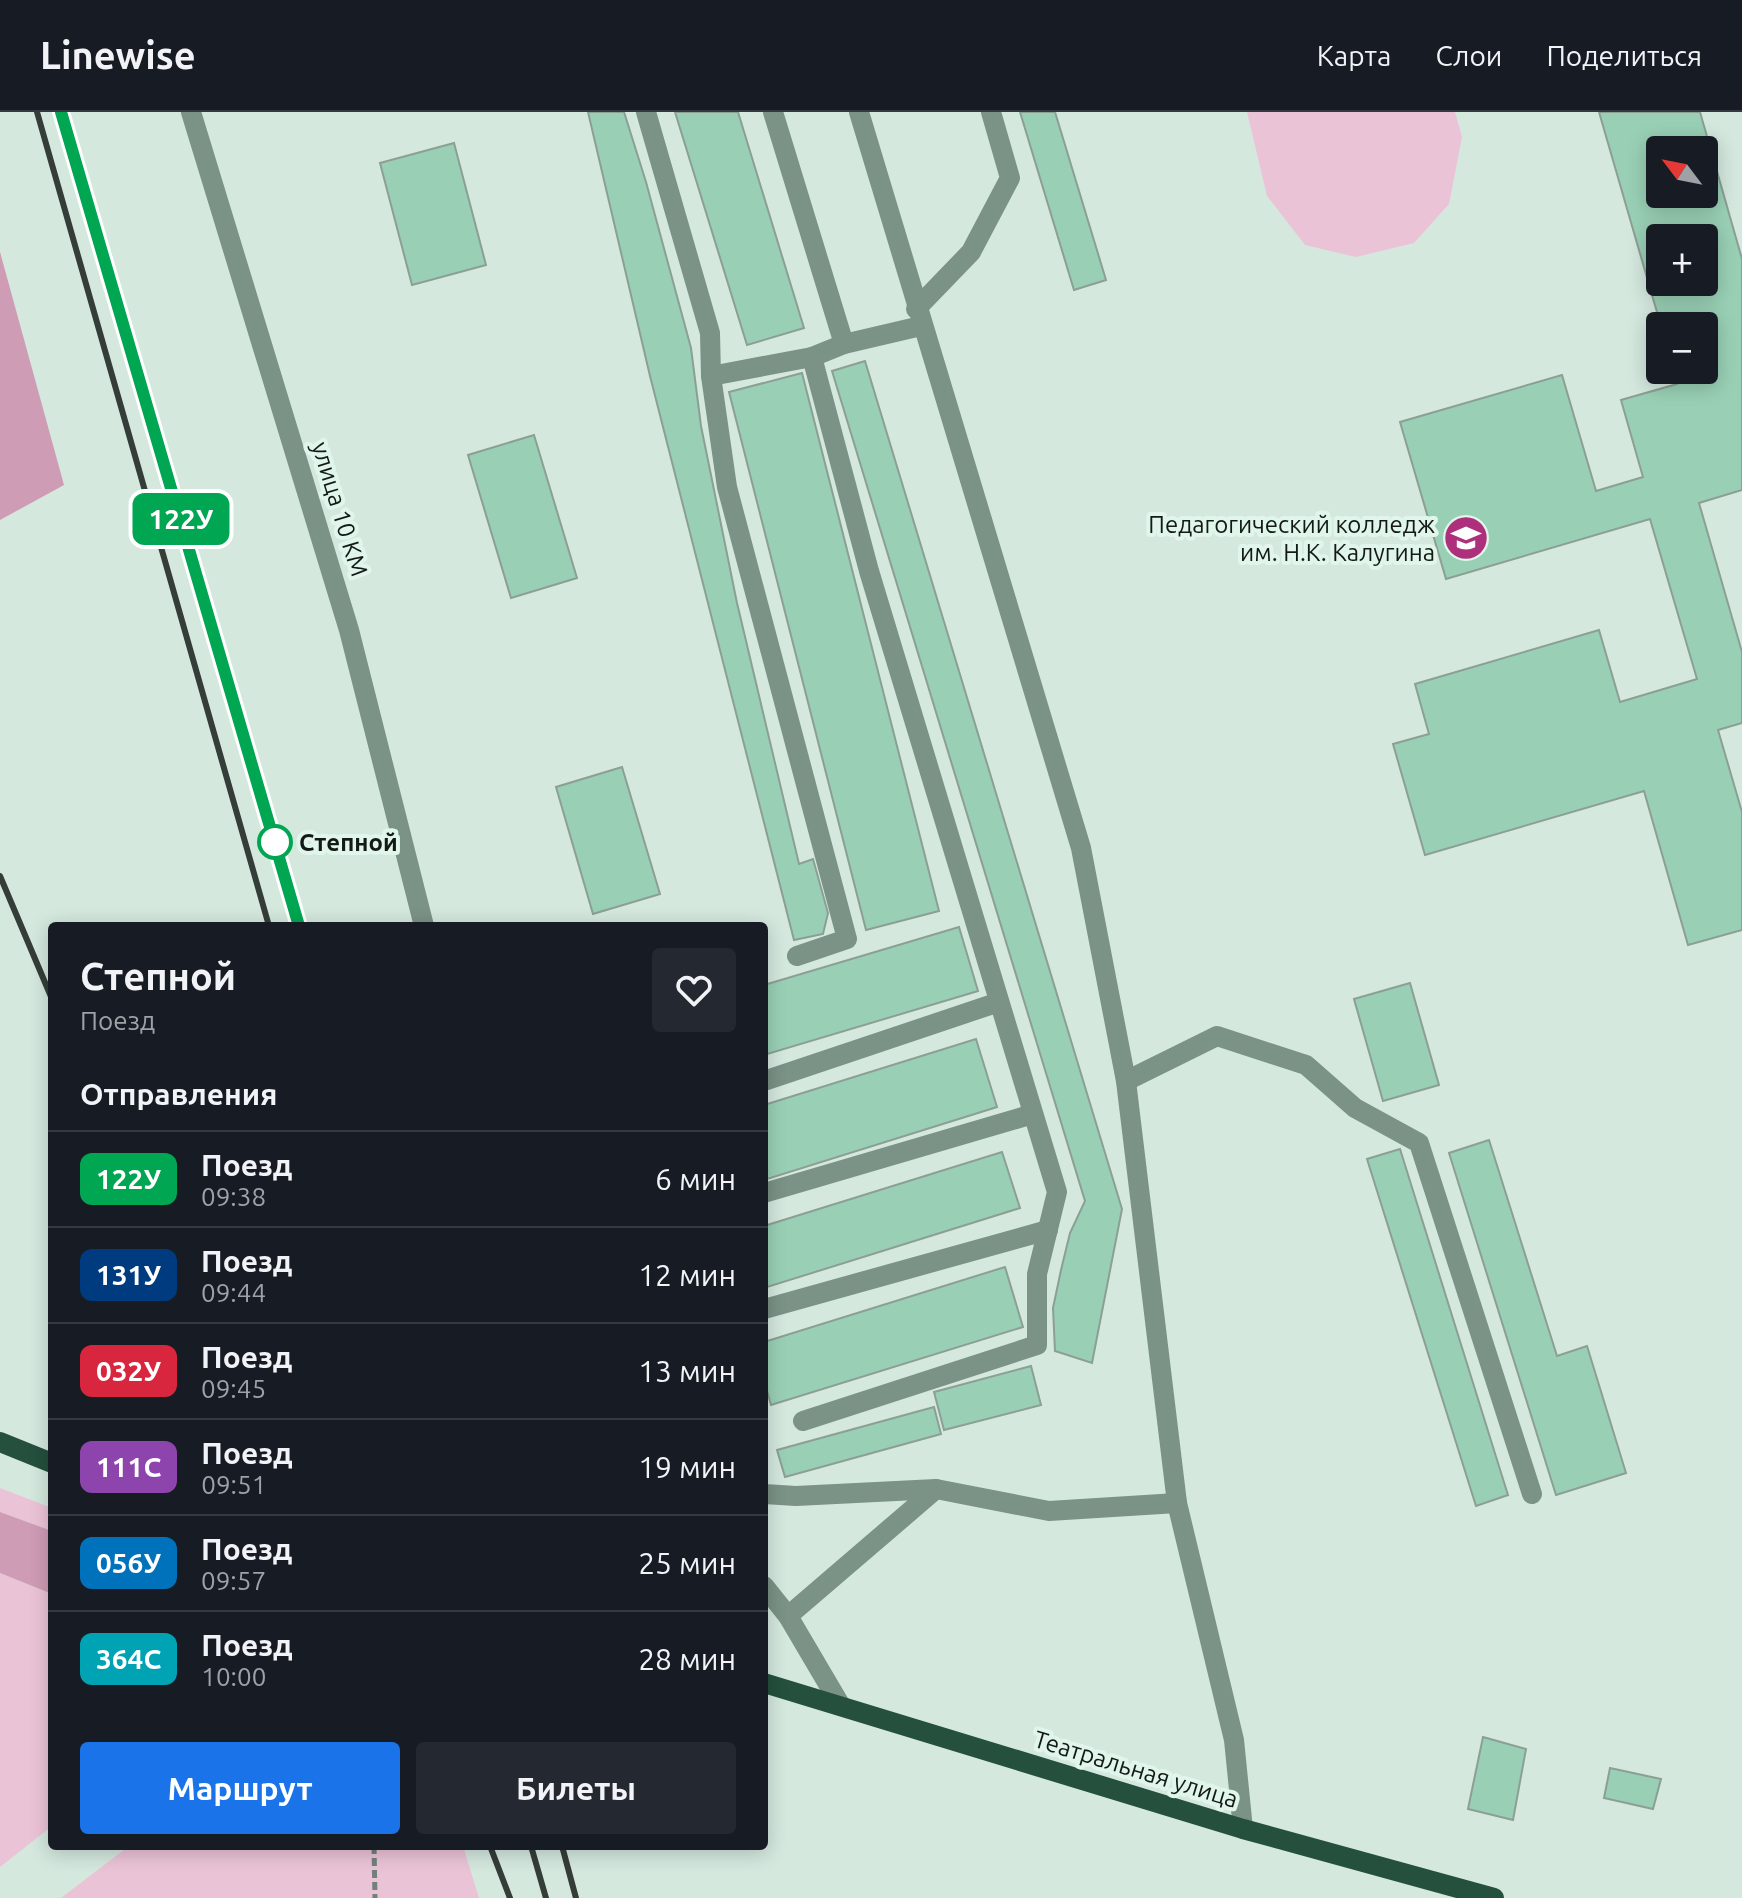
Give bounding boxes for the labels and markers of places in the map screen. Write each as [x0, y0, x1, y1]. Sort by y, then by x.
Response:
place label: Педагогический колледж им. Н.К. Калугина [1148, 511, 1435, 566]
school or university icon: Педагогический колледж им. Н.К. Калугина [1442, 514, 1490, 562]
marker: Степной [258, 825, 292, 859]
place label: Степной [299, 829, 398, 856]

